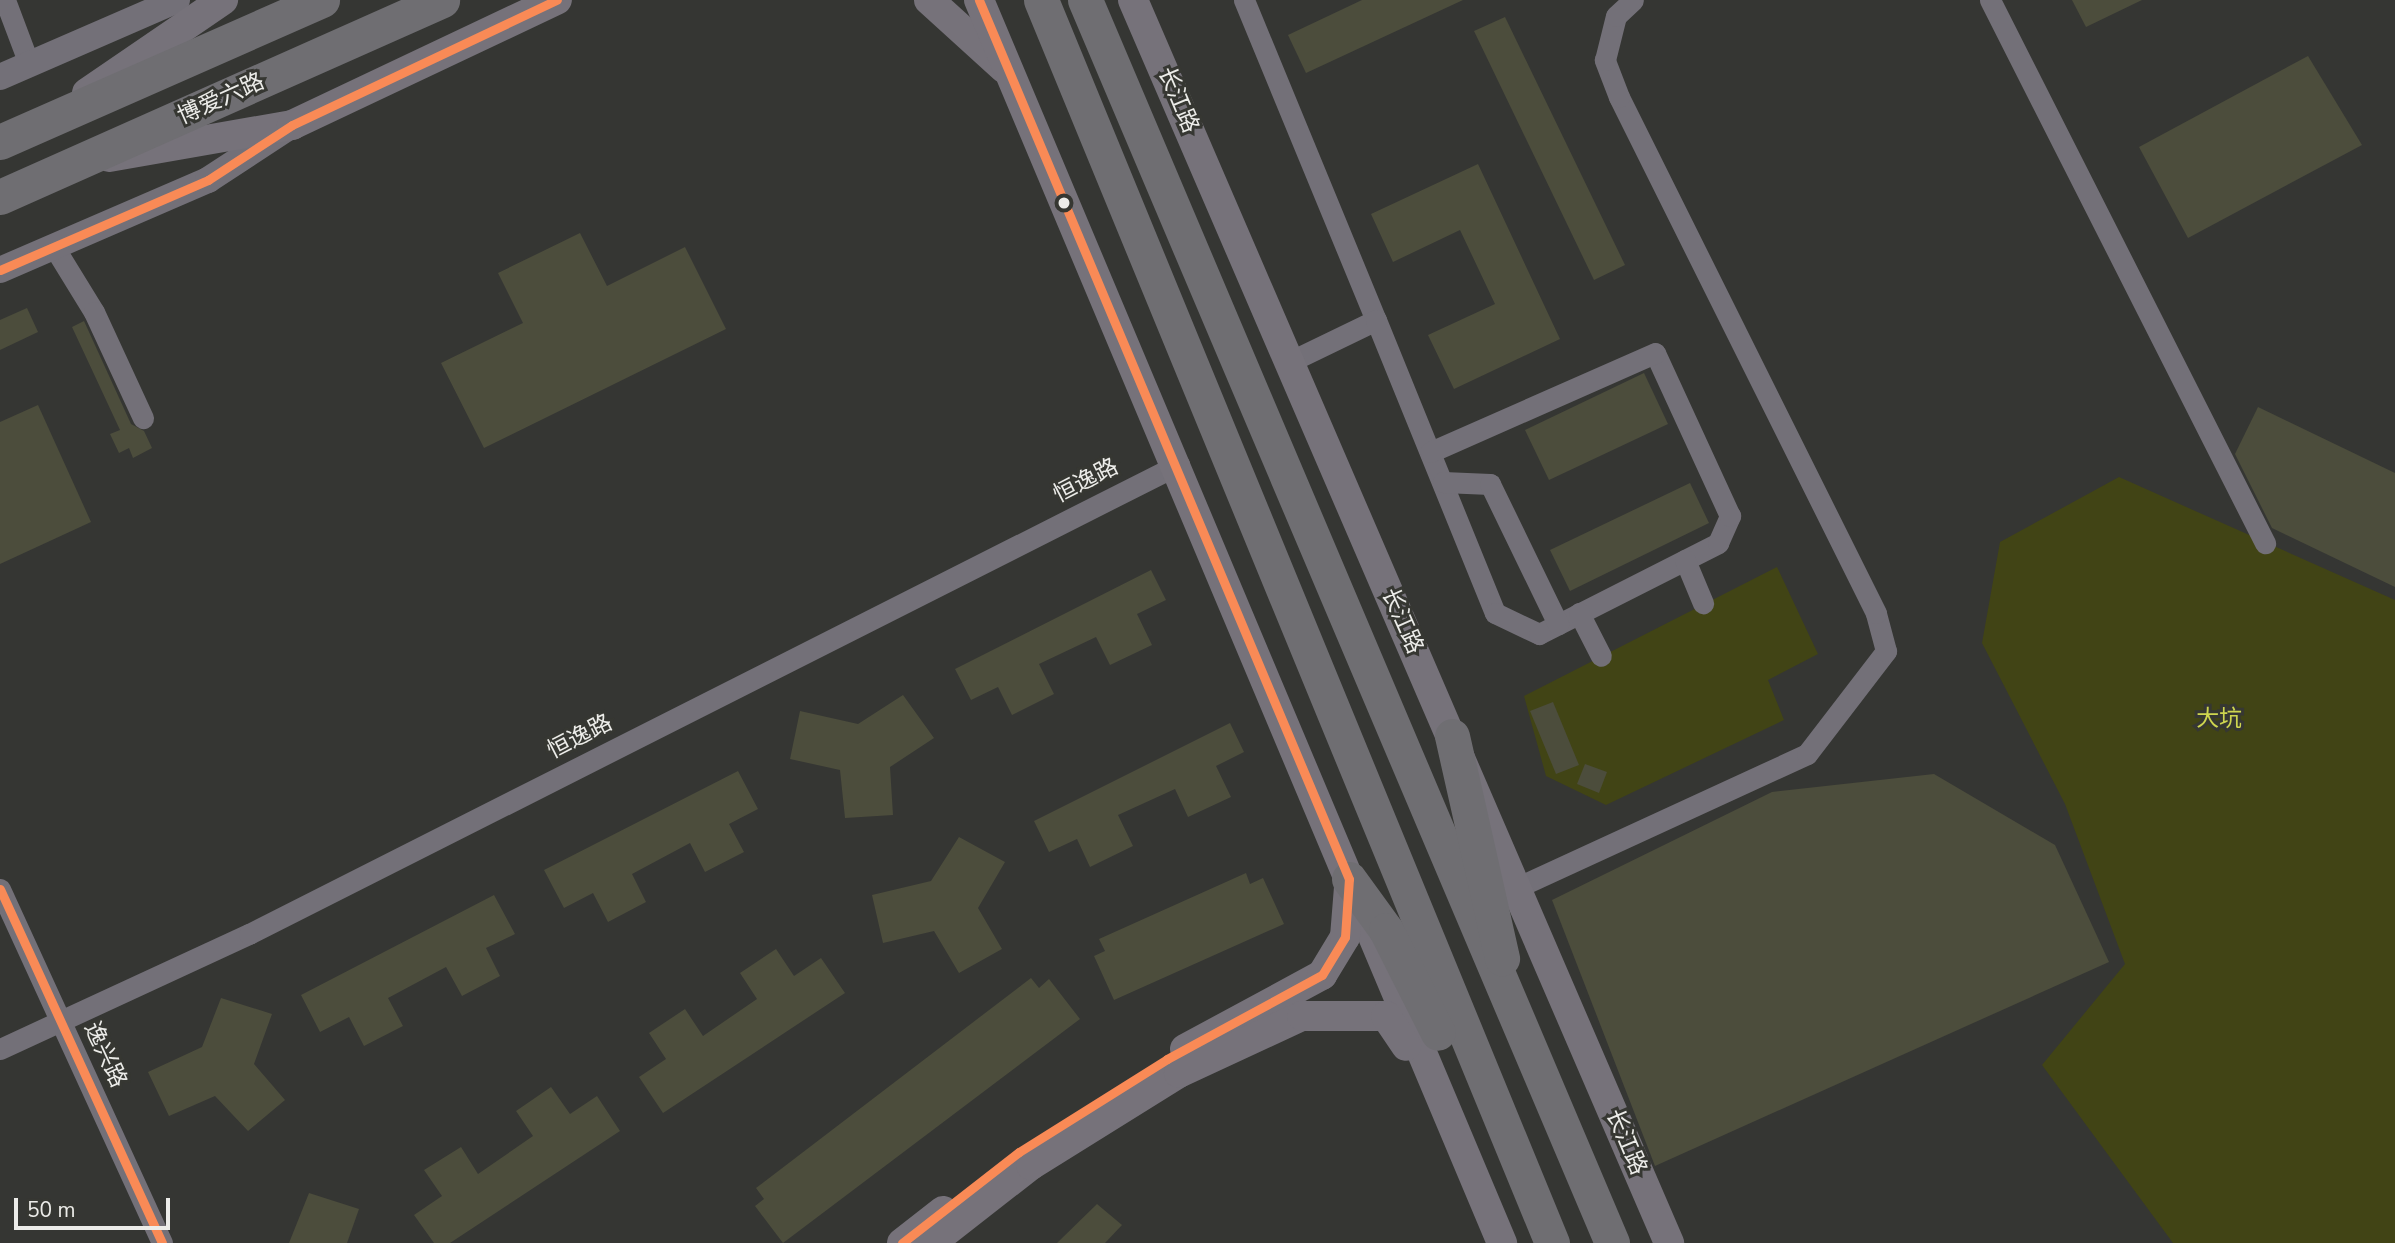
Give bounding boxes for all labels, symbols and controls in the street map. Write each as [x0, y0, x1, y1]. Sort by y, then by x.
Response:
street label: 长江路 [1152, 63, 1204, 137]
street label: 博爱六路 [173, 68, 269, 130]
unlabelled marker [1057, 196, 1071, 210]
street label: 恒逸路 [1049, 453, 1123, 509]
street label: 长江路 [1375, 584, 1429, 658]
park label: 大坑 [2196, 705, 2242, 733]
street label: 恒逸路 [543, 709, 617, 765]
street label: 逸兴路 [78, 1018, 132, 1092]
street label: 长江路 [1600, 1105, 1652, 1179]
scale bar [18, 1184, 173, 1228]
text: 50 m [27, 1196, 76, 1224]

